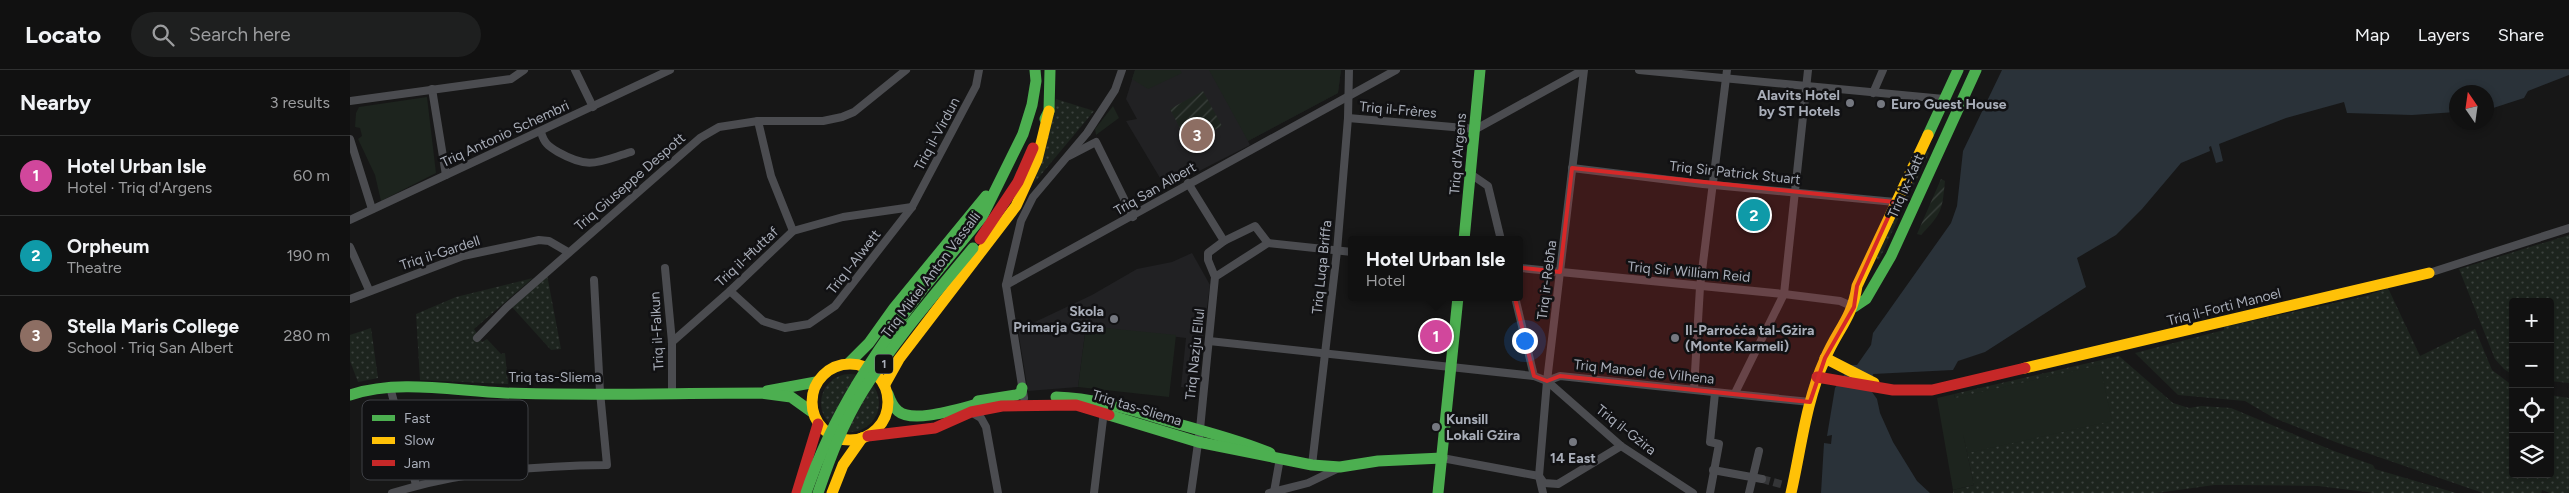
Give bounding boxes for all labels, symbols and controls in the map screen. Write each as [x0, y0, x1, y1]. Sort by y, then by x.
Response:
search box [131, 12, 481, 57]
text: Locato [25, 20, 101, 49]
icon: search [149, 21, 177, 49]
text: Search here [189, 23, 291, 46]
text: Map [2355, 24, 2390, 46]
text: Layers [2418, 24, 2470, 46]
text: Share [2498, 24, 2544, 46]
north arrow [2449, 85, 2494, 130]
place label: Alavits Hotel by ST Hotels [1757, 87, 1840, 120]
text: Nearby [20, 90, 91, 115]
text: 3 results [270, 93, 330, 112]
street label: Triq il-Virdun [911, 94, 963, 173]
place label: Euro Guest House [1891, 96, 2007, 113]
street label: Triq Antonio Schembri [438, 97, 572, 171]
marker: Alavits Hotel by ST Hotels [1844, 97, 1856, 109]
street label: Triq il-Frères [1359, 98, 1437, 122]
marker: Euro Guest House [1875, 98, 1887, 110]
street label: Triq d'Argens [1446, 112, 1470, 196]
pin: 3 [1181, 116, 1213, 154]
street label: Triq Giuseppe Despott [571, 129, 689, 235]
street label: Triq ix-Xatt [1884, 151, 1928, 221]
text: Hotel Urban Isle [67, 155, 206, 178]
street label: Triq Sir Patrick Stuart [1669, 158, 1801, 188]
street label: Triq San Albert [1111, 159, 1199, 219]
text: 1 [33, 166, 39, 185]
text: 60 m [293, 166, 330, 185]
text: Hotel · Triq d'Argens [67, 178, 212, 197]
pin: 2 [1738, 196, 1770, 234]
street label: Triq Mikiel Anton Vassalli [878, 208, 984, 342]
street label: Triq Luqa Briffa [1309, 219, 1335, 315]
street label: Triq il-Ħuttaf [712, 223, 783, 290]
street label: Triq l-Alwett [824, 226, 884, 298]
street label: Triq il-Gardell [398, 232, 482, 274]
text: Orpheum [67, 235, 149, 258]
popup [1348, 236, 1523, 301]
street label: Triq ir-Rebħa [1534, 239, 1560, 321]
text: 2 [31, 246, 41, 265]
text: 190 m [287, 246, 330, 265]
text: Hotel Urban Isle [1366, 248, 1505, 271]
text: Theatre [67, 258, 122, 277]
street label: Triq Sir William Reid [1627, 258, 1751, 286]
text: Hotel [1366, 271, 1405, 290]
street label: Triq il-Forti Manoel [2165, 285, 2283, 329]
street label: Triq il-Falkun [646, 291, 668, 371]
map controls [2509, 298, 2554, 478]
button: + [2509, 298, 2554, 343]
place label: Skola Primarja Gżira [1013, 303, 1104, 336]
street label: Triq Nazju Ellul [1182, 307, 1208, 401]
marker: Skola Primarja Gżira [1108, 313, 1120, 325]
text: Stella Maris College [67, 315, 239, 338]
pin: 1 [1420, 317, 1452, 355]
place label: Il-Parroċċa tal-Gżira (Monte Karmeli) [1685, 322, 1814, 355]
text: 3 [32, 326, 40, 345]
text: 280 m [283, 326, 330, 345]
your location [1512, 328, 1538, 354]
marker: Il-Parroċċa tal-Gżira (Monte Karmeli) [1669, 332, 1681, 344]
text: School · Triq San Albert [67, 338, 234, 357]
button: − [2509, 343, 2554, 388]
road number: 1 [875, 354, 893, 374]
street label: Triq Manoel de Vilhena [1573, 356, 1715, 388]
street label: Triq tas-Sliema [509, 369, 602, 386]
street label: Triq tas-Sliema [1090, 386, 1184, 430]
button: locate [2509, 388, 2554, 433]
legend [362, 400, 528, 480]
street label: Triq il-Gżira [1593, 401, 1659, 459]
text: Fast [404, 410, 430, 427]
place label: Kunsill Lokali Gżira [1446, 411, 1520, 444]
marker: Kunsill Lokali Gżira [1430, 421, 1442, 433]
text: Slow [404, 432, 435, 449]
button: layers [2509, 433, 2554, 478]
marker: 14 East [1567, 436, 1579, 448]
place label: 14 East [1550, 450, 1596, 467]
text: Jam [404, 455, 430, 472]

